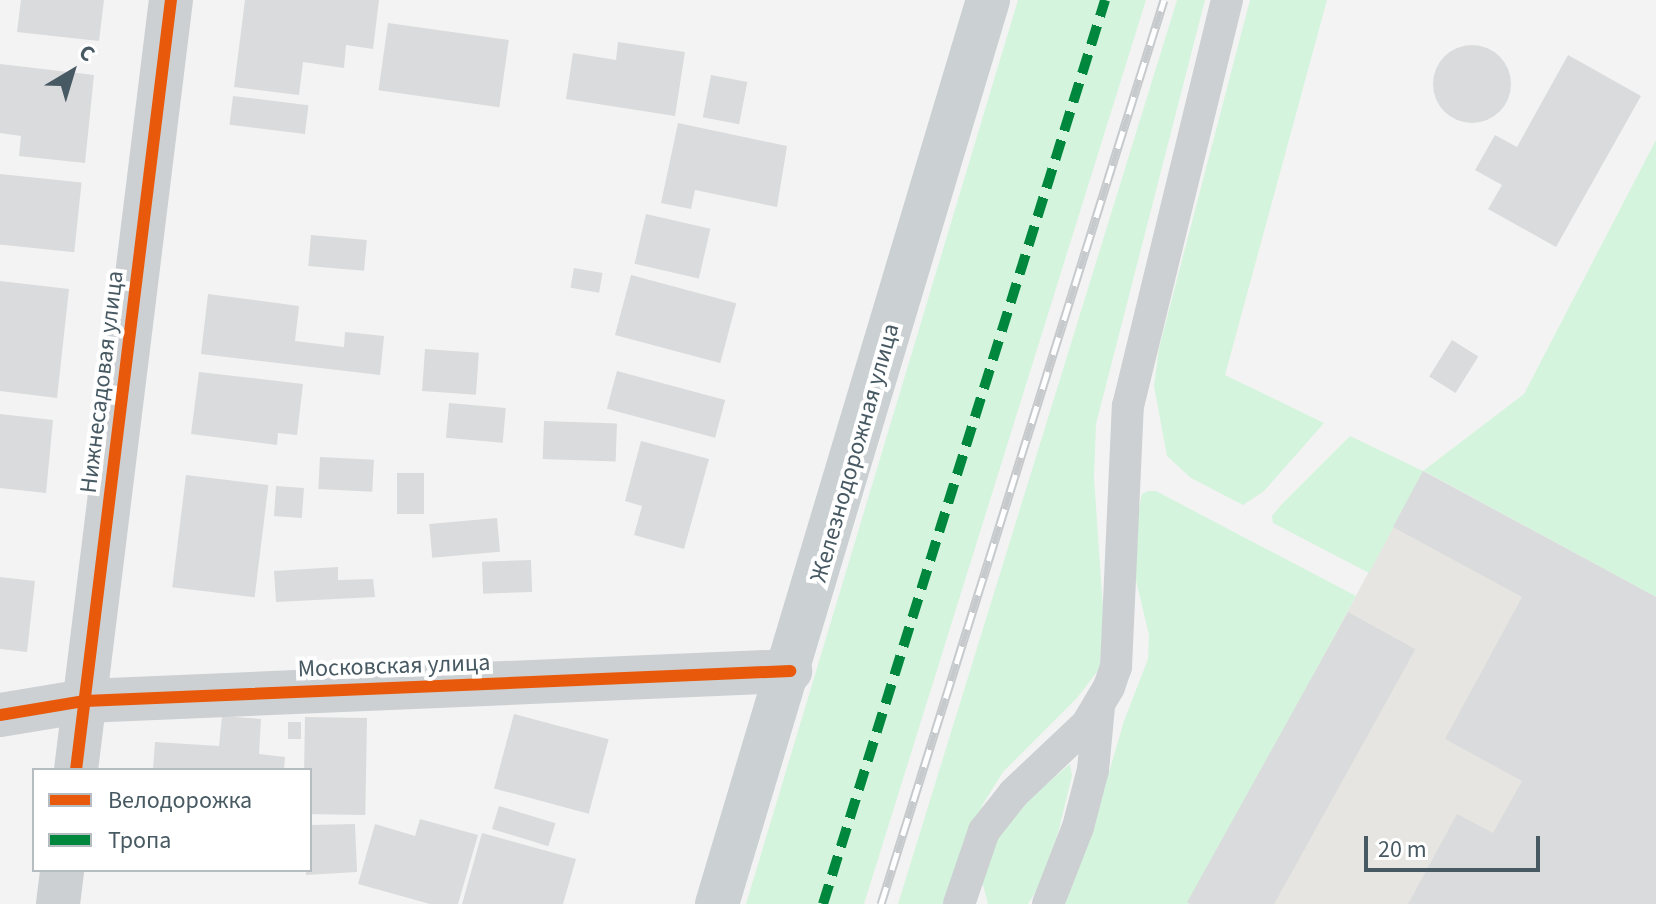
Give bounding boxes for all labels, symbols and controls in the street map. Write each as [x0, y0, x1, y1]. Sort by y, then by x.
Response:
north arrow [32, 32, 112, 112]
text: С [72, 37, 102, 70]
street label: Нижнесадовая улица [74, 269, 130, 495]
street label: Железнодорожная улица [804, 320, 906, 586]
street label: Московская улица [297, 648, 491, 684]
legend [32, 768, 312, 872]
text: Велодорожка [108, 783, 252, 818]
scale bar [1368, 820, 1544, 870]
text: Тропа [108, 823, 171, 858]
text: 20 m [1378, 832, 1427, 867]

